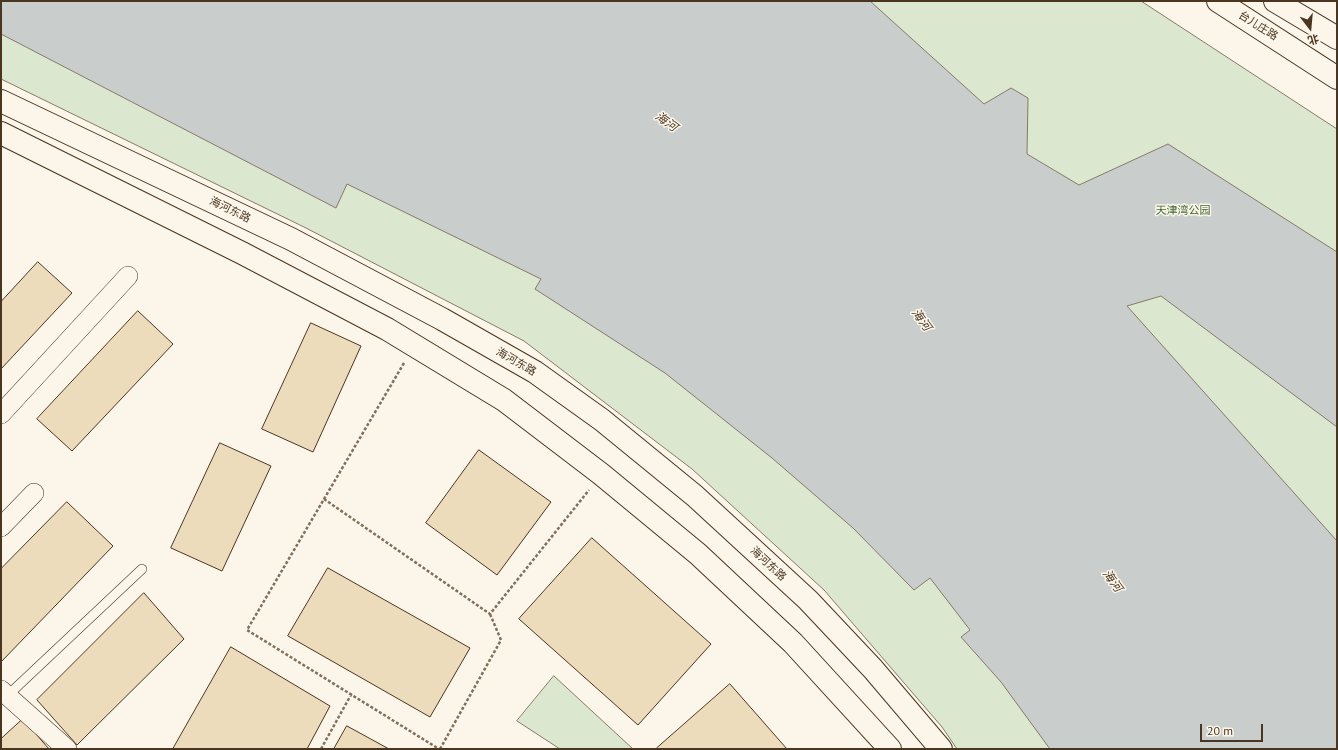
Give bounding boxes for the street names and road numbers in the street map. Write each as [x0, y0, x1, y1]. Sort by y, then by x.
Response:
street label: 台儿庄路 [1236, 9, 1280, 43]
street label: 海河东路 [207, 194, 253, 226]
street label: 海河东路 [494, 345, 538, 379]
street label: 海河东路 [747, 544, 789, 584]

